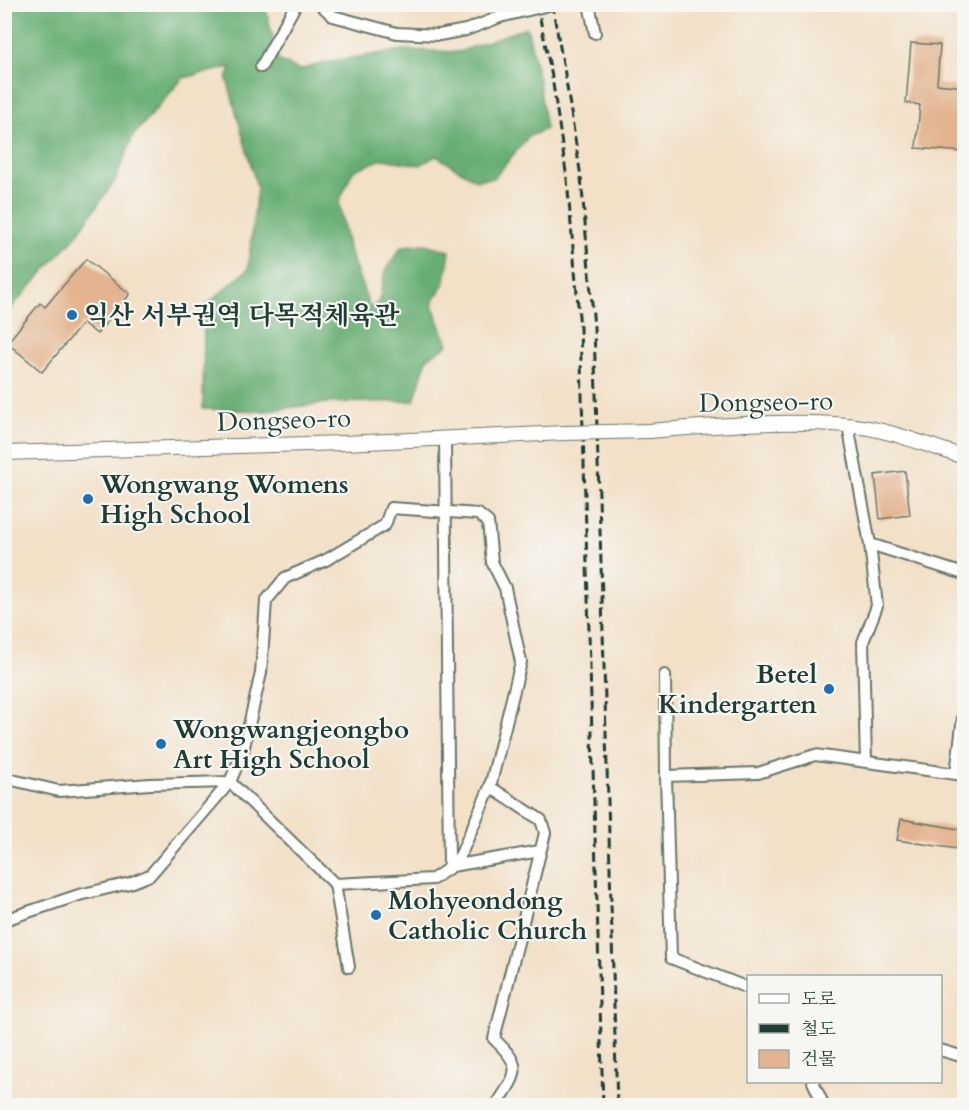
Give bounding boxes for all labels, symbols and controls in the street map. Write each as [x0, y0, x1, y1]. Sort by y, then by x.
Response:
place label: 익산 서부권역 다목적체육관 [84, 298, 400, 333]
marker: 익산 서부권역 다목적체육관 [65, 308, 79, 322]
street label: Dongseo-ro [699, 383, 833, 421]
street label: Dongseo-ro [216, 400, 352, 440]
place label: Wongwang Womens High School [99, 467, 349, 532]
marker: Wongwang Womens High School [81, 492, 95, 506]
place label: Betel Kindergarten [658, 657, 817, 722]
marker: Betel Kindergarten [822, 682, 836, 696]
place label: Wongwangjeongbo Art High School [172, 712, 409, 777]
marker: Wongwangjeongbo Art High School [154, 737, 168, 751]
place label: Mohyeondong Catholic Church [388, 883, 587, 948]
marker: Mohyeondong Catholic Church [369, 908, 383, 922]
legend [747, 975, 942, 1083]
text: 도로 [801, 987, 836, 1012]
text: 철도 [801, 1017, 836, 1042]
text: 건물 [801, 1047, 836, 1072]

